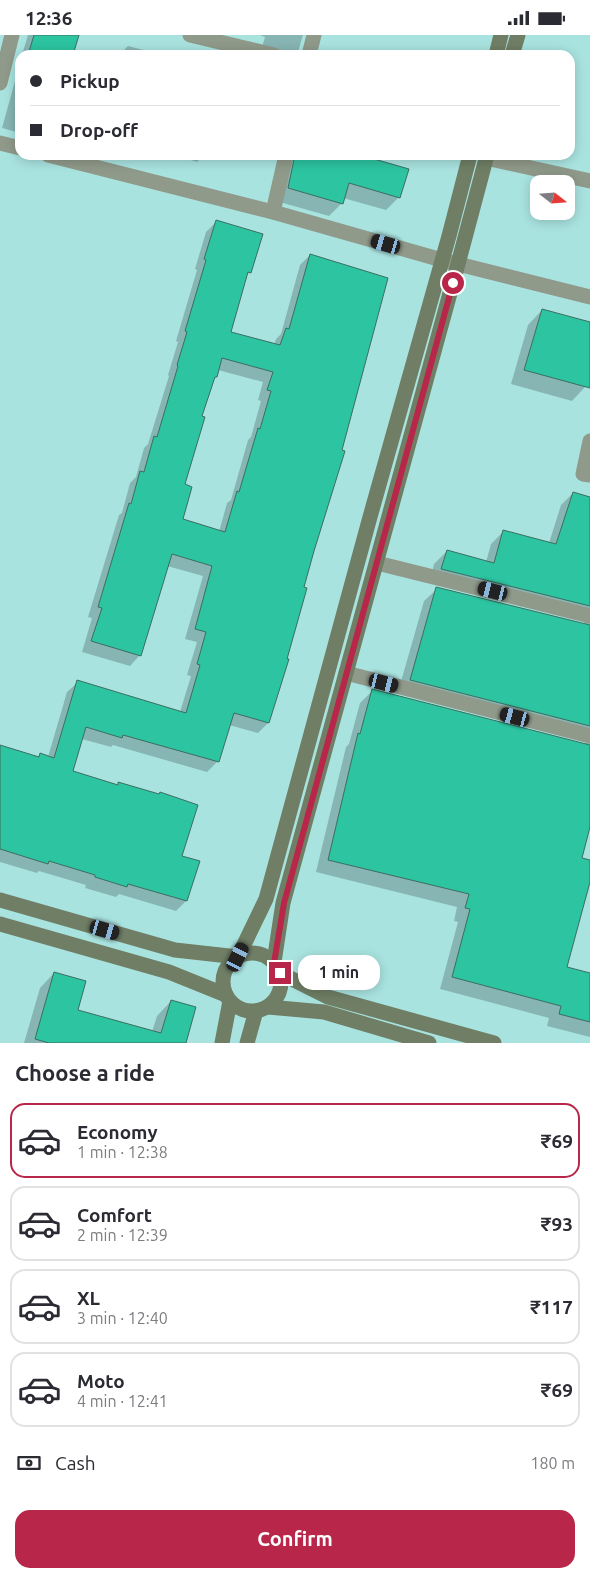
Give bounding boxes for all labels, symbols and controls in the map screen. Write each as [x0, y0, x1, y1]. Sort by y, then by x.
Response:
text: 12:36 [25, 7, 73, 29]
text: Pickup [60, 70, 120, 92]
text: Drop-off [60, 119, 138, 141]
north arrow [530, 175, 575, 220]
map controls [530, 175, 575, 220]
car [369, 233, 402, 255]
route start [442, 272, 464, 294]
car [476, 580, 509, 602]
car [367, 672, 400, 694]
car [498, 706, 531, 728]
car [88, 919, 121, 941]
car [224, 940, 251, 974]
callout: 1 min [298, 955, 380, 991]
route end [269, 962, 291, 984]
text: 1 min [319, 963, 359, 981]
text: Choose a ride [15, 1060, 155, 1085]
icon: car [17, 1118, 62, 1163]
text: Economy [77, 1121, 158, 1143]
text: ₹69 [541, 1130, 573, 1152]
text: 1 min · 12:38 [77, 1143, 168, 1161]
icon: car [17, 1201, 62, 1246]
text: Comfort [77, 1204, 152, 1226]
text: ₹93 [541, 1213, 573, 1235]
text: 2 min · 12:39 [77, 1226, 168, 1244]
icon: car [17, 1284, 62, 1329]
text: XL [77, 1287, 100, 1309]
text: ₹117 [530, 1296, 573, 1318]
text: 3 min · 12:40 [77, 1309, 168, 1327]
icon: car [17, 1367, 62, 1412]
text: Moto [77, 1370, 125, 1392]
text: ₹69 [541, 1379, 573, 1401]
text: 4 min · 12:41 [77, 1392, 168, 1410]
icon: cash [15, 1449, 43, 1477]
text: Cash [55, 1452, 96, 1474]
text: 180 m [530, 1454, 575, 1472]
button: Confirm [15, 1510, 575, 1568]

